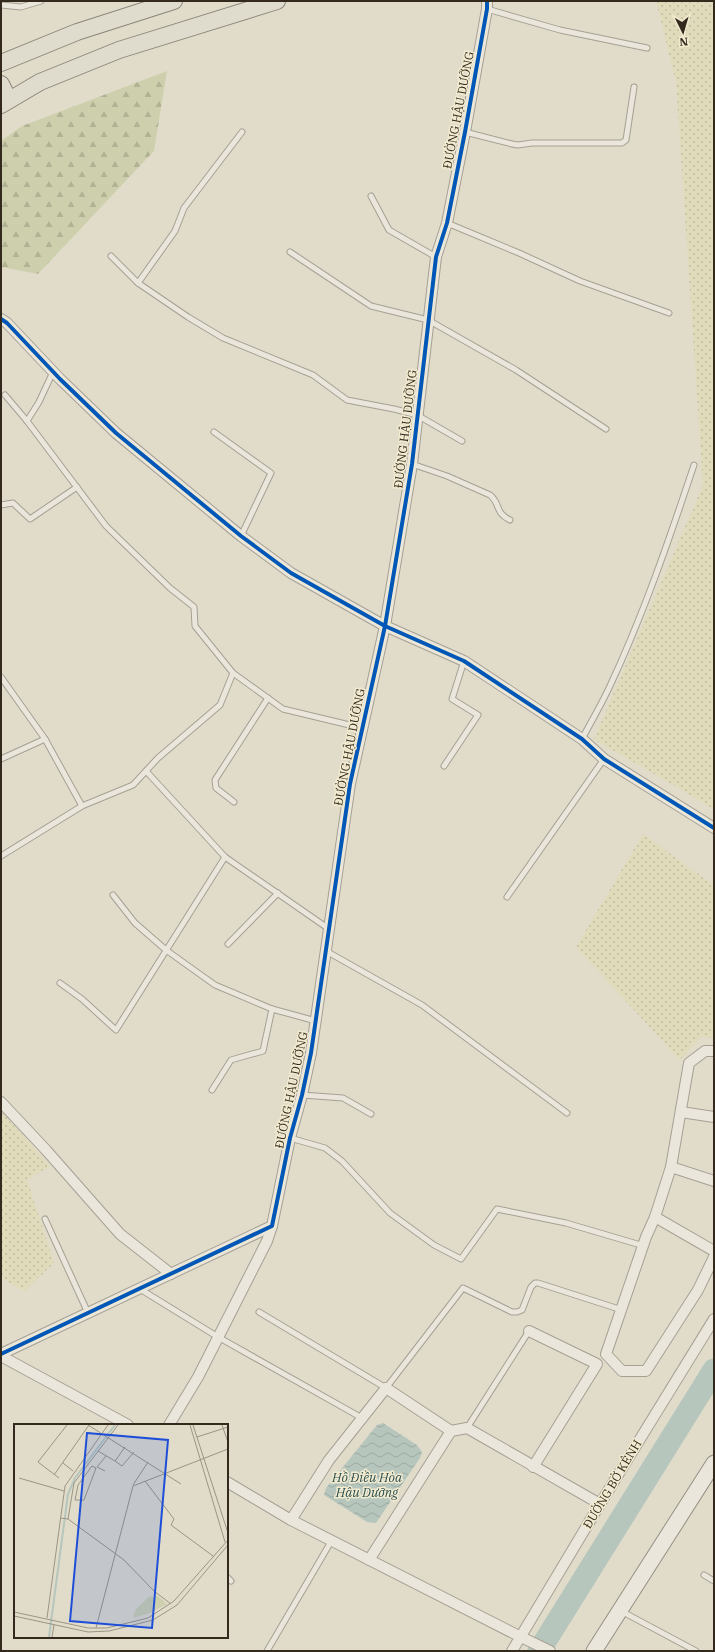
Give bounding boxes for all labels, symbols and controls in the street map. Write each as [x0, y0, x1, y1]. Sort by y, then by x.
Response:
north arrow [663, 12, 703, 52]
text: N [679, 35, 689, 49]
street label: ĐƯỜNG HẬU DƯỠNG [439, 50, 477, 170]
street label: ĐƯỜNG HẬU DƯỠNG [390, 368, 420, 489]
street label: ĐƯỜNG HẬU DƯỠNG [330, 687, 368, 807]
street label: ĐƯỜNG HẬU DƯỠNG [271, 1030, 311, 1150]
inset map [14, 1424, 228, 1638]
street label: ĐƯỜNG BỜ KÊNH [580, 1437, 644, 1531]
water label: Hồ Điều Hòa Hậu Dưỡng [331, 1469, 402, 1501]

